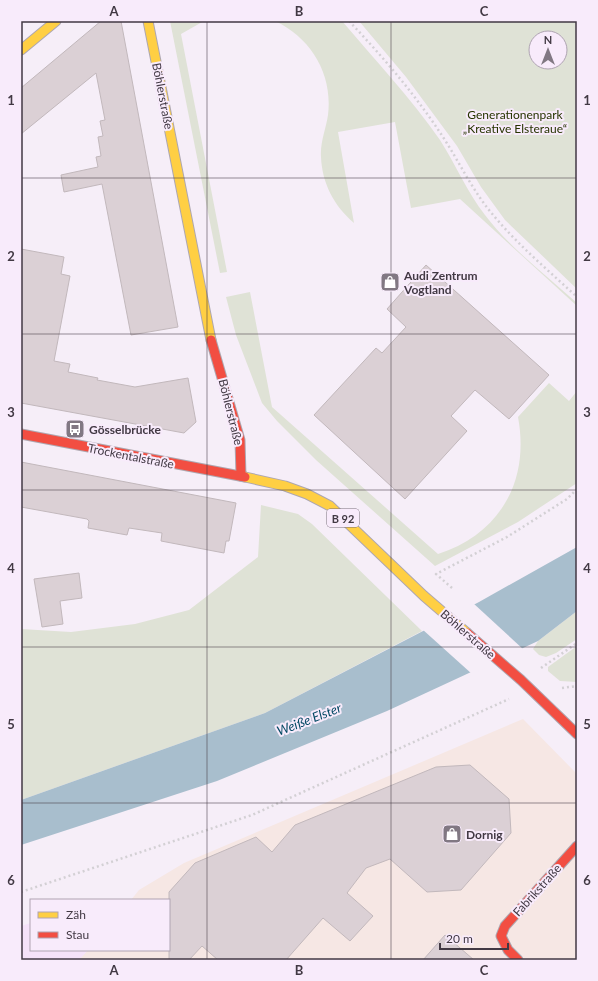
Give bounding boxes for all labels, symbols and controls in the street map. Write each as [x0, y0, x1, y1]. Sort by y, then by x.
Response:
text: A [108, 3, 119, 19]
text: B [295, 3, 304, 19]
text: C [480, 3, 489, 19]
north arrow [528, 30, 568, 70]
text: N [544, 33, 552, 46]
street label: Böhlerstraße [149, 61, 177, 131]
text: 1 [7, 92, 15, 108]
text: 1 [583, 92, 591, 108]
park label: Generationenpark „Kreative Elsteraue“ [463, 107, 567, 136]
text: 2 [7, 248, 15, 264]
text: 2 [583, 248, 591, 264]
place label: Audi Zentrum Vogtland [403, 268, 478, 297]
shop icon: Audi Zentrum Vogtland [379, 271, 401, 293]
street label: Böhlerstraße [216, 377, 246, 447]
text: 3 [7, 404, 15, 420]
text: 3 [583, 404, 591, 420]
bus stop icon: Gösselbrücke [64, 418, 86, 440]
place label: Gösselbrücke [89, 422, 161, 437]
street label: Trockentalstraße [87, 440, 175, 472]
road number: B 92 [327, 509, 359, 527]
text: 4 [7, 560, 15, 576]
text: 4 [583, 560, 591, 576]
street label: Böhlerstraße [438, 606, 498, 662]
water label: Weiße Elster [274, 699, 344, 739]
text: 5 [7, 716, 15, 732]
text: 5 [583, 716, 591, 732]
shop icon: Dornig [441, 823, 463, 845]
place label: Dornig [466, 827, 503, 842]
street label: Fabrikstraße [510, 861, 564, 919]
text: 6 [7, 872, 15, 888]
text: 6 [583, 872, 591, 888]
legend [30, 899, 170, 951]
text: Zäh [66, 907, 86, 922]
scale bar [440, 925, 508, 951]
text: Stau [66, 927, 89, 942]
text: 20 m [446, 931, 473, 946]
text: A [108, 962, 119, 978]
text: B [295, 962, 304, 978]
text: C [480, 962, 489, 978]

